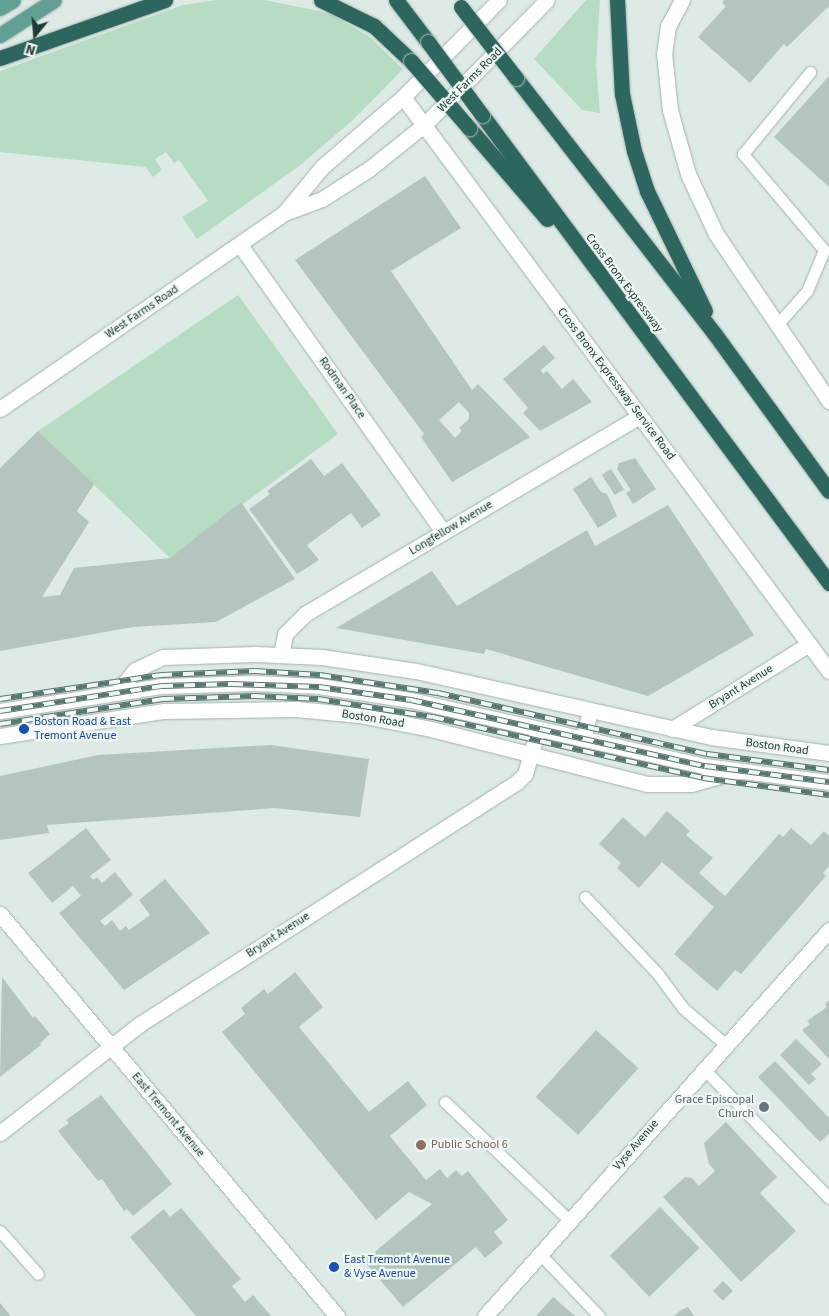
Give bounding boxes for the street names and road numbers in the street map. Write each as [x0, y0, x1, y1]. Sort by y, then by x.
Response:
street label: West Farms Road [435, 45, 505, 115]
street label: Cross Bronx Expressway [582, 231, 666, 335]
street label: West Farms Road [103, 282, 181, 342]
street label: Cross Bronx Expressway Service Road [554, 305, 678, 463]
street label: Rodman Place [315, 354, 369, 422]
street label: Longfellow Avenue [407, 497, 495, 559]
street label: Bryant Avenue [706, 662, 776, 712]
street label: Boston Road [341, 707, 405, 731]
street label: Boston Road [745, 735, 809, 759]
street label: Bryant Avenue [243, 909, 313, 961]
street label: East Tremont Avenue [128, 1070, 208, 1160]
street label: Vyse Avenue [610, 1117, 662, 1173]

